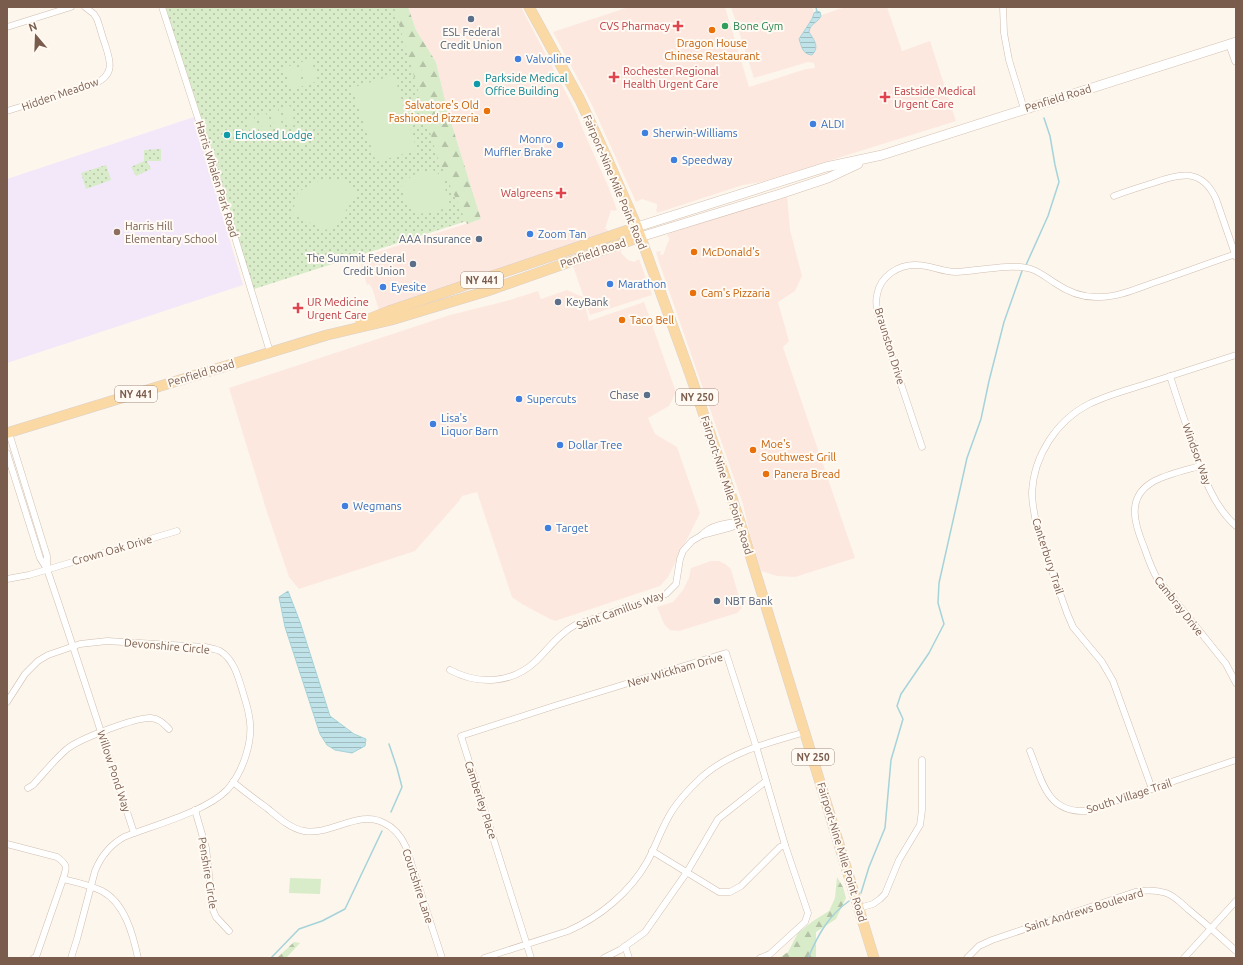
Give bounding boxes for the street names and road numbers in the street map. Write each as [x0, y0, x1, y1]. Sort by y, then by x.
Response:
street label: Hidden Meadow [20, 75, 101, 113]
street label: Penfield Road [1023, 82, 1093, 114]
street label: Fairport-Nine Mile Point Road [581, 113, 649, 251]
street label: Harris Whalen Park Road [194, 119, 240, 239]
street label: Penfield Road [559, 236, 627, 270]
road number: NY 441 [461, 272, 503, 288]
street label: Braunston Drive [873, 306, 907, 386]
street label: Penfield Road [166, 357, 236, 389]
road number: NY 441 [115, 386, 157, 402]
road number: NY 250 [676, 389, 718, 405]
street label: Fairport-Nine Mile Point Road [699, 414, 755, 556]
street label: Windsor Way [1180, 422, 1214, 487]
street label: Canterbury Trail [1030, 516, 1066, 596]
street label: Crown Oak Drive [70, 533, 154, 567]
street label: Cambray Drive [1152, 574, 1206, 638]
street label: Saint Camillus Way [575, 588, 666, 631]
street label: Devonshire Circle [124, 636, 210, 656]
street label: New Wickham Drive [626, 651, 724, 689]
street label: Willow Pond Way [95, 729, 133, 814]
road number: NY 250 [792, 749, 834, 765]
street label: Camberley Place [463, 759, 499, 841]
street label: South Village Trail [1085, 776, 1173, 815]
street label: Fairport-Nine Mile Point Road [815, 781, 869, 923]
street label: Penshire Circle [196, 836, 220, 910]
street label: Courtshire Lane [400, 847, 436, 925]
street label: Saint Andrews Boulevard [1023, 886, 1145, 934]

